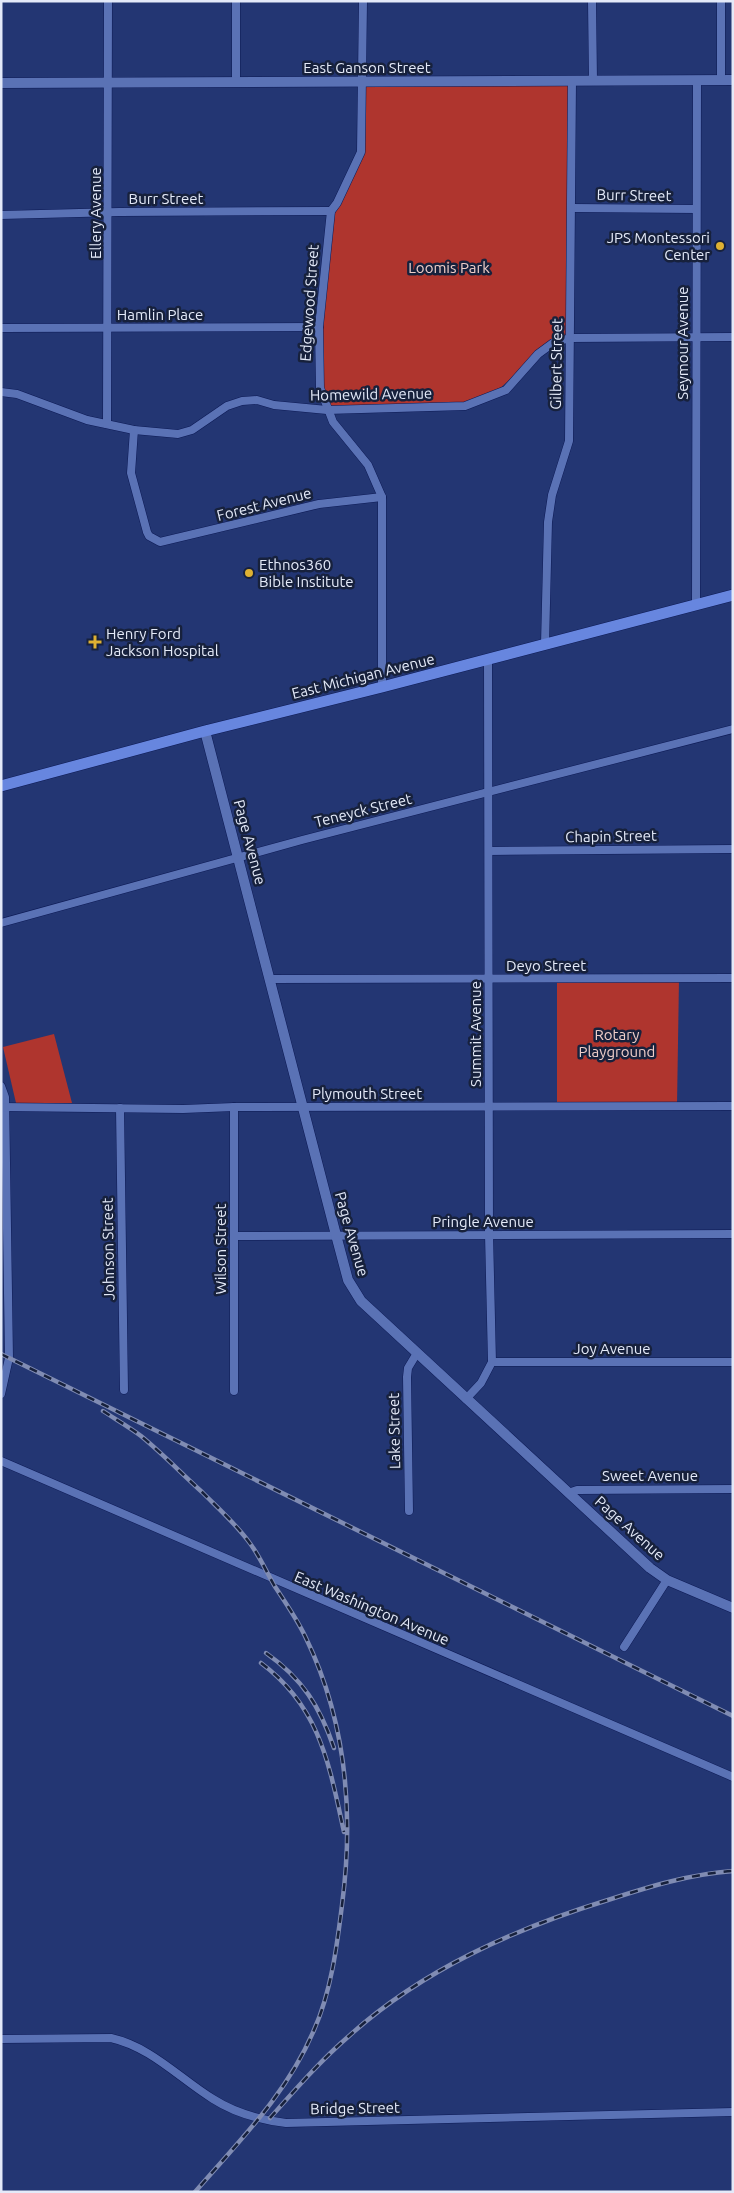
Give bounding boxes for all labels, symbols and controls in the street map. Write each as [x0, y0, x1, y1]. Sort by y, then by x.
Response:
street label: East Ganson Street [303, 59, 431, 76]
street label: Ellery Avenue [87, 167, 104, 259]
street label: Burr Street [596, 186, 672, 204]
street label: Burr Street [129, 190, 203, 207]
place label: JPS Montessori Center [607, 229, 710, 263]
marker: JPS Montessori Center [714, 240, 726, 252]
street label: Edgewood Street [296, 244, 322, 362]
park label: Loomis Park [408, 259, 490, 276]
street label: Seymour Avenue [674, 286, 691, 400]
street label: Hamlin Place [117, 306, 203, 323]
street label: Gilbert Street [547, 318, 565, 410]
street label: Homewild Avenue [310, 384, 432, 404]
street label: Forest Avenue [215, 484, 313, 524]
place label: Ethnos360 Bible Institute [259, 556, 354, 590]
marker: Ethnos360 Bible Institute [243, 567, 255, 579]
place label: Henry Ford Jackson Hospital [106, 625, 219, 659]
marker: Henry Ford Jackson Hospital [88, 635, 102, 649]
street label: East Michigan Avenue [290, 650, 436, 702]
street label: Teneyck Street [313, 790, 414, 830]
street label: Page Avenue [230, 798, 270, 886]
street label: Chapin Street [565, 827, 657, 845]
street label: Deyo Street [506, 957, 586, 974]
street label: Summit Avenue [467, 981, 484, 1087]
park label: Rotary Playground [579, 1026, 655, 1060]
street label: Plymouth Street [312, 1085, 422, 1102]
street label: Page Avenue [332, 1190, 372, 1278]
street label: Johnson Street [99, 1198, 117, 1300]
street label: Wilson Street [212, 1203, 229, 1294]
street label: Pringle Avenue [432, 1213, 534, 1230]
street label: Joy Avenue [573, 1340, 651, 1357]
street label: Lake Street [385, 1393, 403, 1469]
street label: Sweet Avenue [602, 1467, 698, 1484]
street label: Page Avenue [592, 1492, 668, 1564]
street label: East Washington Avenue [292, 1568, 452, 1648]
street label: Bridge Street [310, 2099, 400, 2117]

